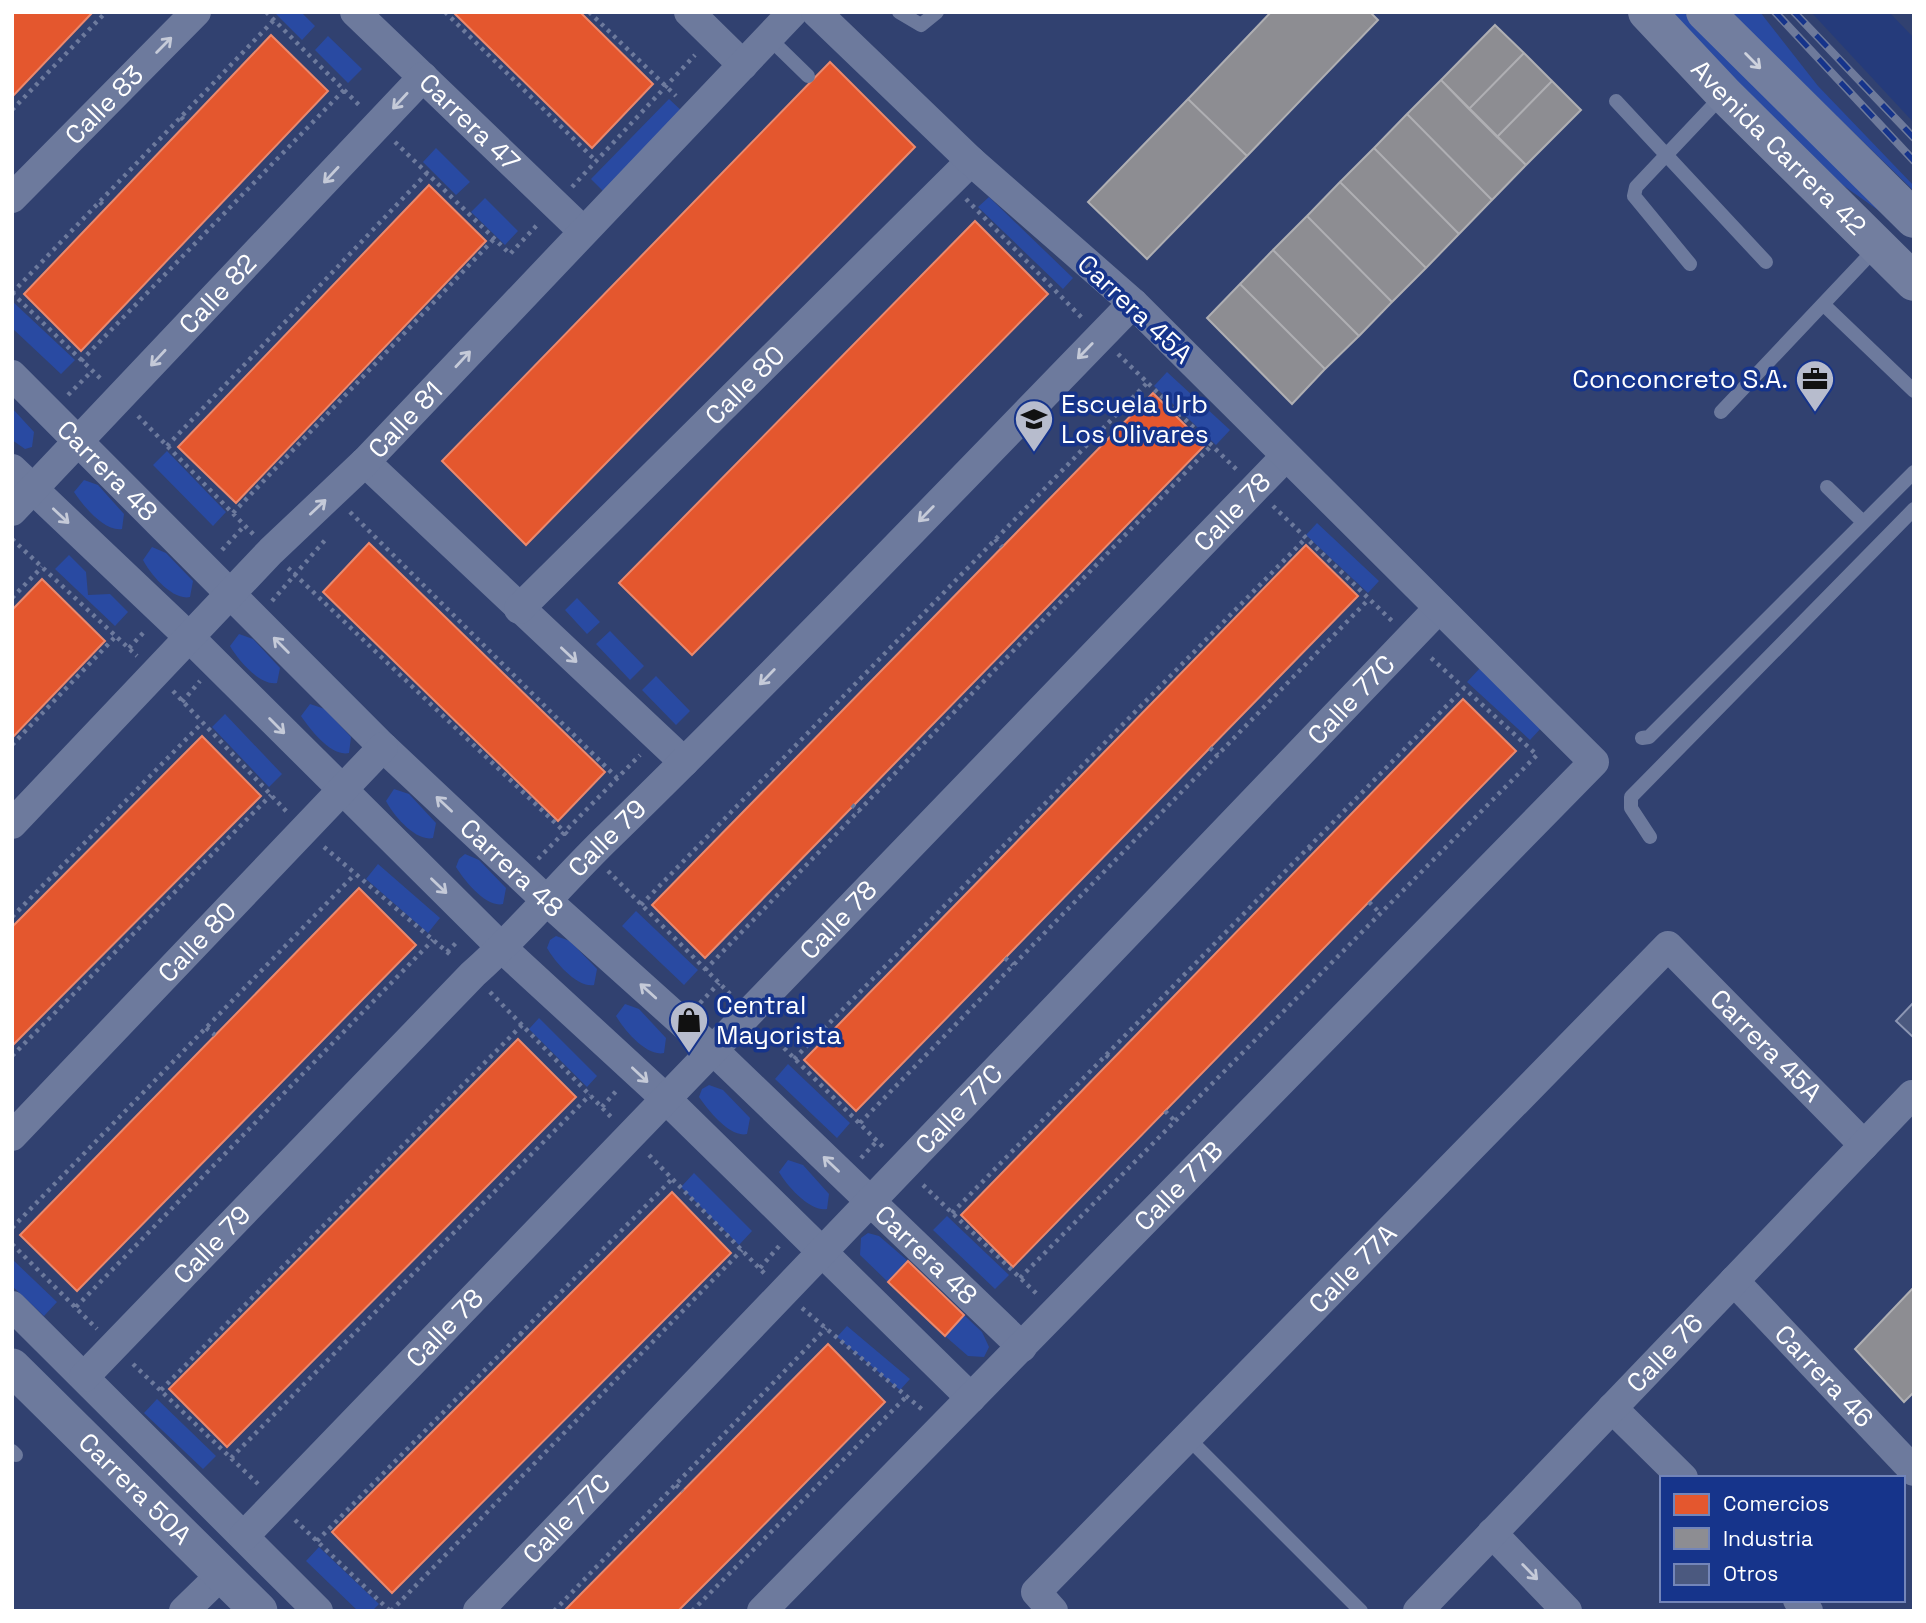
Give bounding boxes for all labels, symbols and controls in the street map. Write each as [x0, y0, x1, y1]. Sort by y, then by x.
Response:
one-way arrow [155, 37, 172, 54]
one-way arrow [1744, 52, 1761, 69]
street label: Avenida Carrera 42 [1684, 53, 1874, 242]
street label: Calle 83 [57, 58, 151, 152]
street label: Carrera 47 [412, 66, 527, 179]
one-way arrow [392, 92, 409, 109]
one-way arrow [323, 166, 340, 183]
street label: Calle 82 [171, 246, 264, 341]
street label: Carrera 45A [1070, 247, 1200, 371]
street label: Calle 80 [698, 338, 792, 432]
one-way arrow [1077, 343, 1094, 360]
one-way arrow [150, 349, 167, 366]
one-way arrow [454, 351, 471, 368]
office icon: Conconcreto S.A. [1794, 358, 1836, 413]
place label: Conconcreto S.A. [1572, 362, 1788, 396]
street label: Calle 81 [361, 374, 450, 465]
place label: Escuela Urb Los Olivares [1061, 387, 1209, 451]
school or university icon: Escuela Urb Los Olivares [1013, 398, 1055, 453]
street label: Carrera 48 [49, 413, 165, 529]
street label: Calle 78 [1186, 465, 1278, 559]
one-way arrow [309, 498, 326, 515]
one-way arrow [918, 506, 935, 523]
one-way arrow [52, 508, 69, 525]
one-way arrow [273, 637, 290, 654]
one-way arrow [560, 647, 577, 664]
street label: Calle 77C [1300, 647, 1402, 752]
one-way arrow [759, 668, 776, 685]
one-way arrow [268, 717, 285, 734]
street label: Calle 79 [561, 792, 653, 884]
one-way arrow [436, 796, 453, 813]
street label: Carrera 48 [453, 811, 571, 925]
street label: Calle 78 [792, 873, 884, 967]
one-way arrow [430, 878, 447, 895]
street label: Calle 80 [150, 894, 244, 990]
street label: Carrera 45A [1703, 982, 1829, 1109]
one-way arrow [639, 983, 657, 999]
place label: Central Mayorista [716, 988, 842, 1052]
shop icon: Central Mayorista [668, 999, 710, 1054]
street label: Calle 77C [908, 1057, 1010, 1162]
one-way arrow [631, 1066, 649, 1083]
street label: Calle 77B [1127, 1134, 1230, 1238]
one-way arrow [823, 1155, 840, 1172]
street label: Calle 79 [166, 1198, 258, 1291]
street label: Carrera 48 [868, 1198, 985, 1312]
street label: Calle 77A [1301, 1217, 1404, 1321]
street label: Calle 78 [399, 1281, 491, 1375]
street label: Calle 76 [1619, 1306, 1711, 1400]
street label: Carrera 46 [1767, 1317, 1881, 1435]
street label: Carrera 50A [71, 1425, 199, 1552]
street label: Calle 77C [515, 1466, 618, 1571]
legend [1660, 1476, 1905, 1602]
text: Comercios [1723, 1490, 1829, 1517]
text: Industria [1723, 1525, 1813, 1552]
text: Otros [1723, 1560, 1778, 1587]
one-way arrow [1521, 1563, 1538, 1580]

